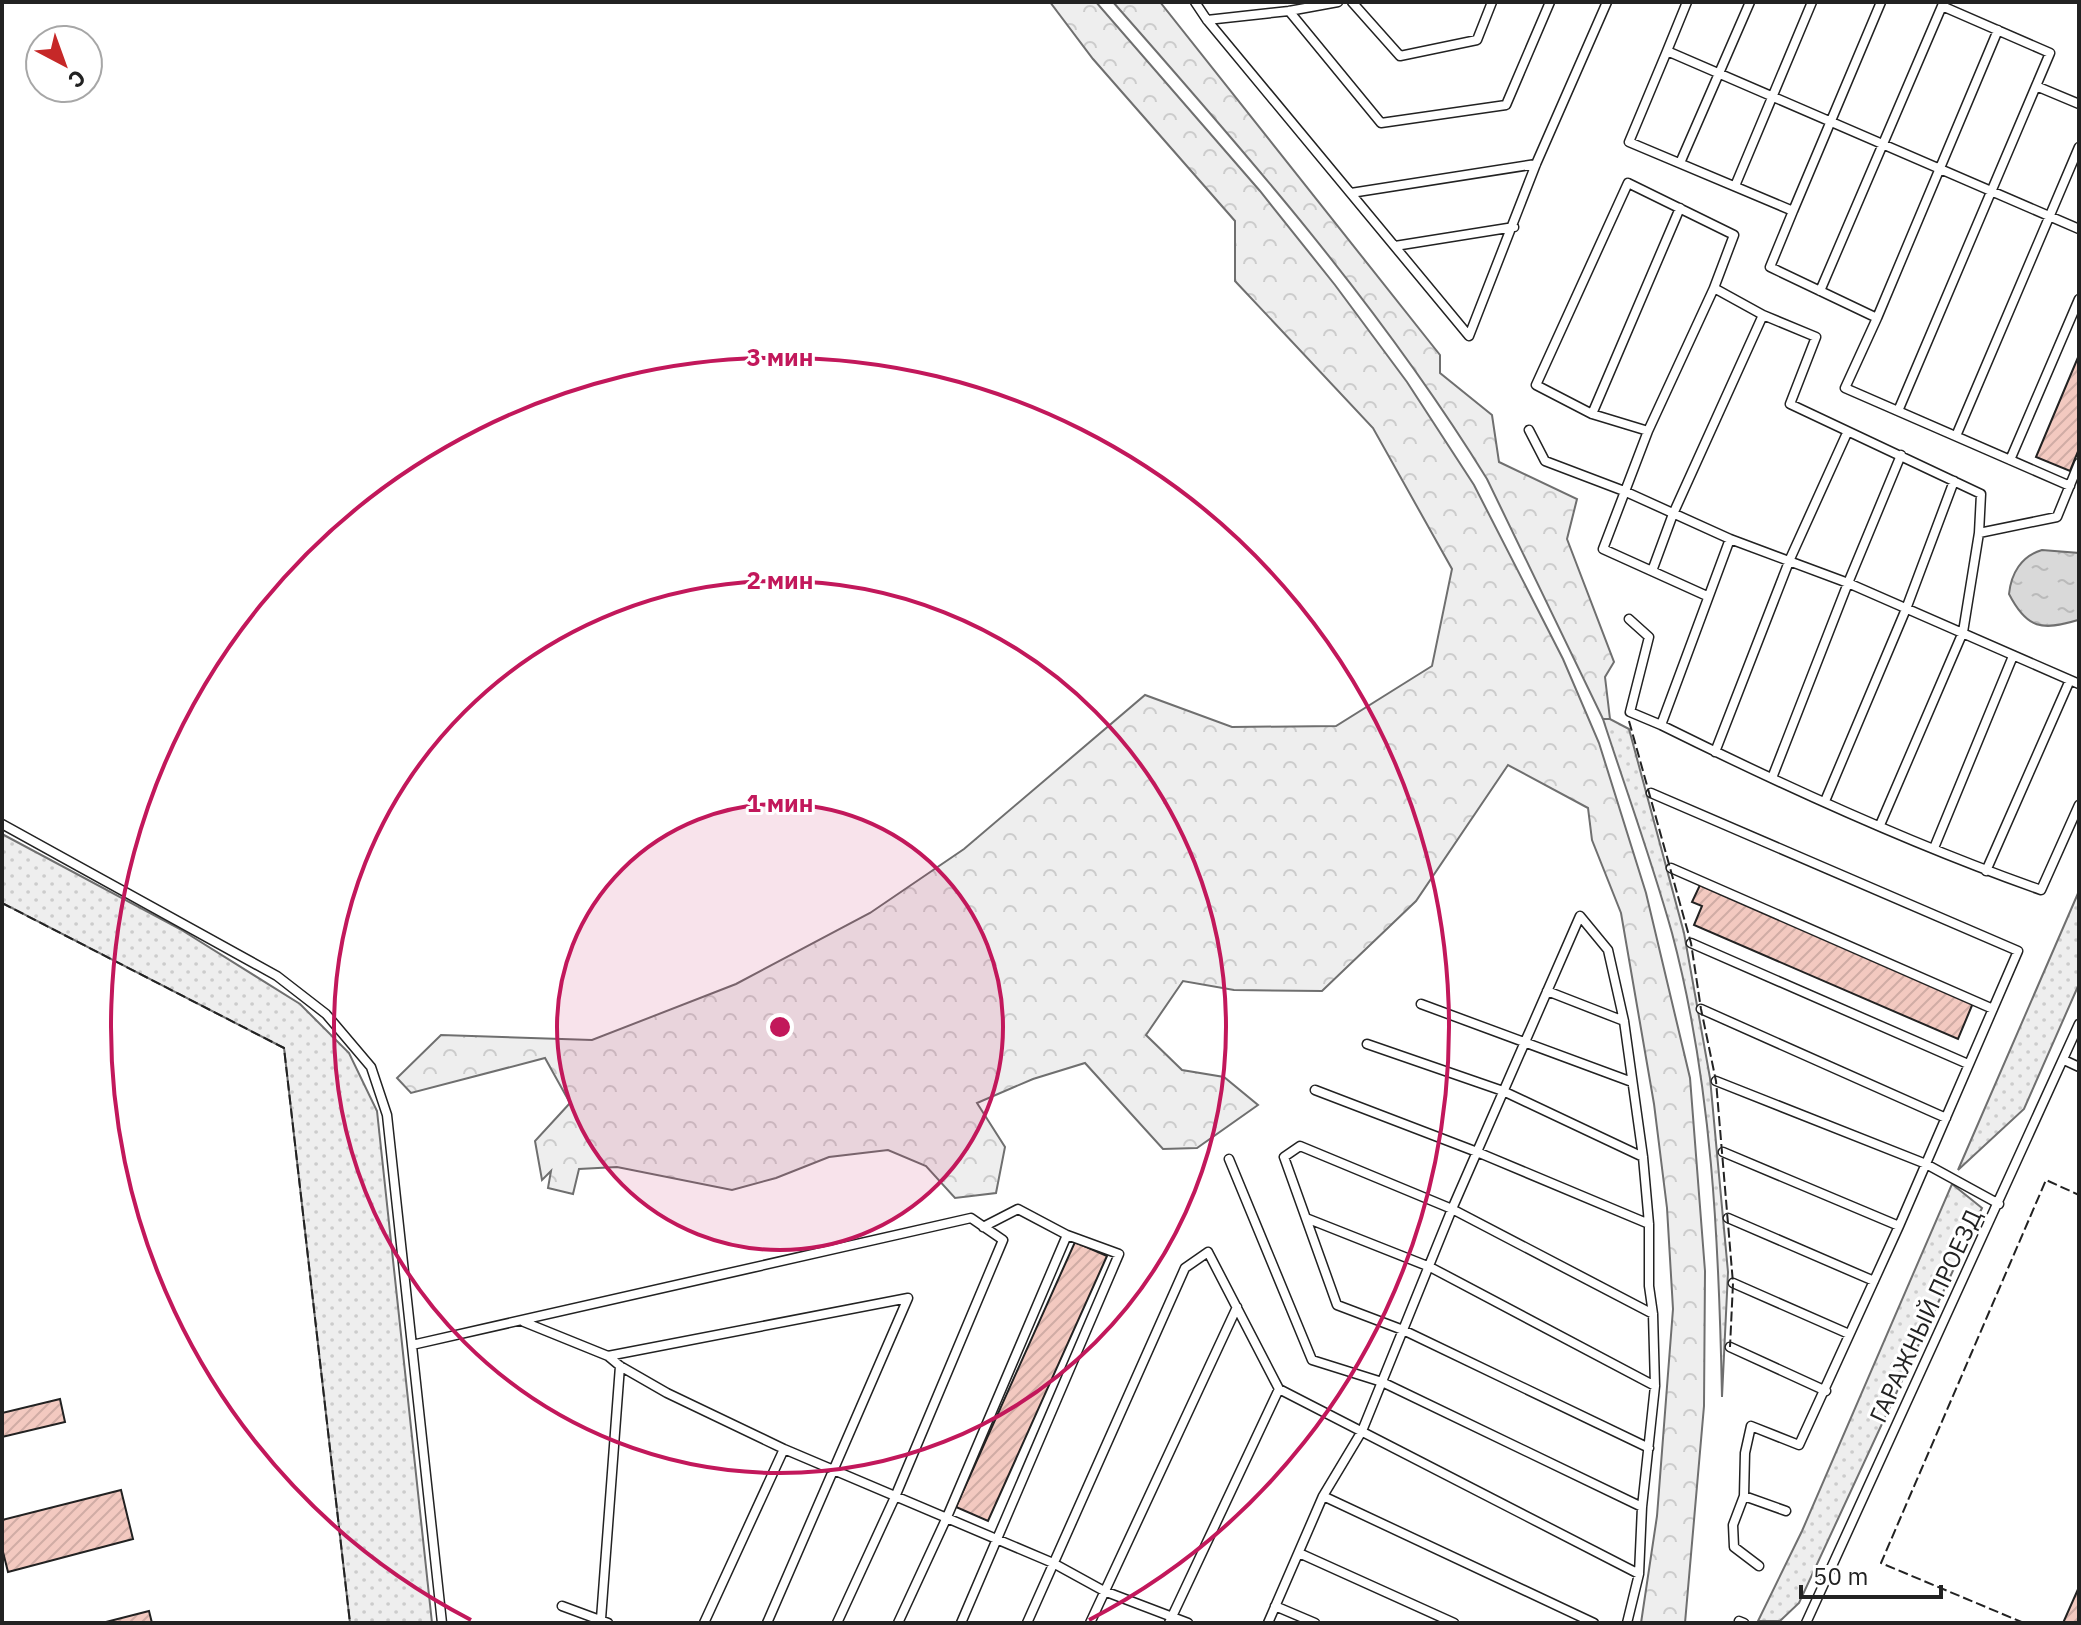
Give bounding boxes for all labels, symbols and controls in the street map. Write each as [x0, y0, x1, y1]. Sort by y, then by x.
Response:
north arrow [24, 24, 104, 104]
text: С [63, 64, 92, 95]
text: 3 мин [747, 341, 813, 373]
text: 2 мин [747, 564, 813, 596]
text: 1 мин [747, 787, 813, 819]
centre of rings [766, 1013, 794, 1041]
street label: ГАРАЖНЫЙ ПРОЕЗД [1862, 1204, 1989, 1427]
scale bar [1801, 1549, 1941, 1599]
text: 50 m [1813, 1560, 1868, 1592]

